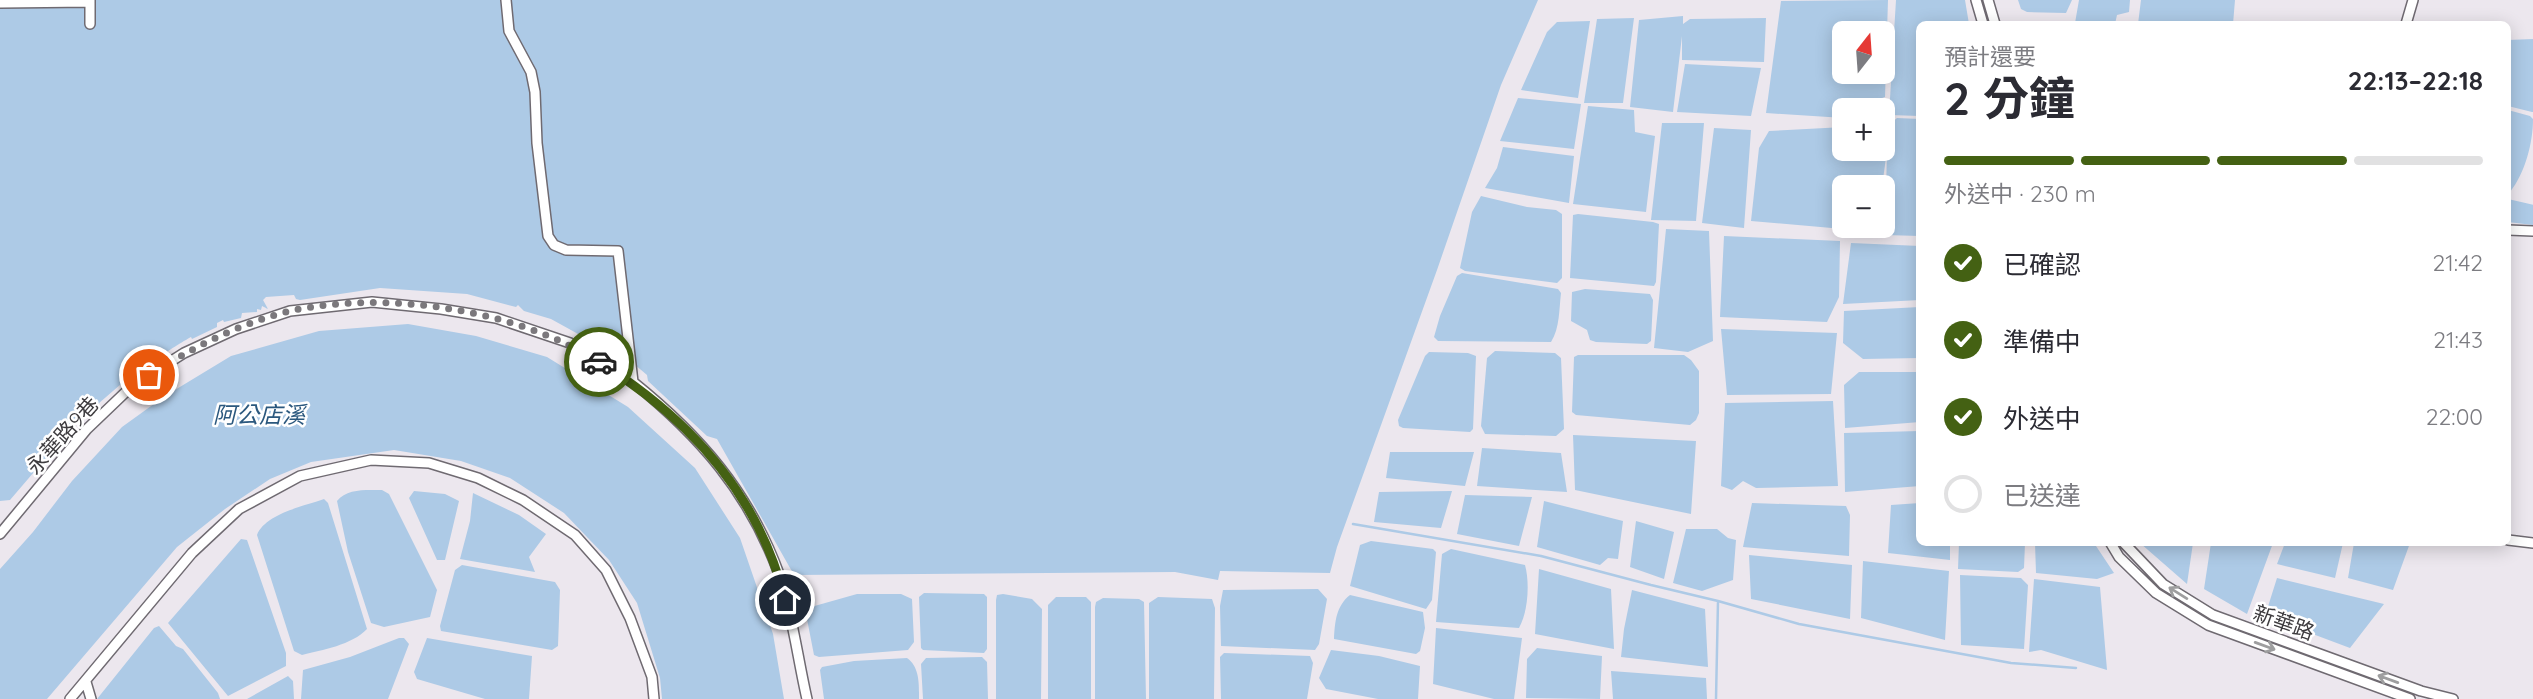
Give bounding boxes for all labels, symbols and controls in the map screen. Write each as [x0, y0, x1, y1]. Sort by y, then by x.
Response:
north arrow [1832, 21, 1895, 84]
map controls [1832, 21, 1895, 238]
text: 預計還要 [1944, 42, 2036, 71]
text: 22:13–22:18 [2348, 64, 2483, 97]
text: 2 分鐘 [1944, 69, 2075, 127]
button: + [1832, 98, 1895, 161]
button: − [1832, 175, 1895, 238]
text: 外送中 · 230 m [1944, 179, 2096, 208]
icon: check [1944, 244, 1982, 282]
text: 已確認 [2003, 248, 2081, 281]
text: 21:42 [2433, 248, 2483, 277]
icon: check [1944, 321, 1982, 359]
text: 準備中 [2003, 325, 2081, 358]
text: 21:43 [2433, 325, 2483, 354]
courier [564, 327, 634, 397]
icon: car [580, 343, 618, 381]
pin [119, 345, 179, 405]
icon: bag [130, 356, 168, 394]
street label: 永華路9巷 [20, 391, 104, 479]
icon: check [1944, 398, 1982, 436]
water label: 阿公店溪 [213, 400, 308, 429]
text: 外送中 [2003, 402, 2081, 435]
text: 22:00 [2426, 402, 2483, 431]
text: 已送達 [2003, 479, 2081, 512]
pin [755, 570, 815, 630]
icon: home [766, 581, 804, 619]
one-way arrow [2169, 586, 2188, 601]
street label: 新華路 [2250, 599, 2318, 645]
one-way arrow [2253, 641, 2275, 653]
one-way arrow [2377, 672, 2399, 684]

